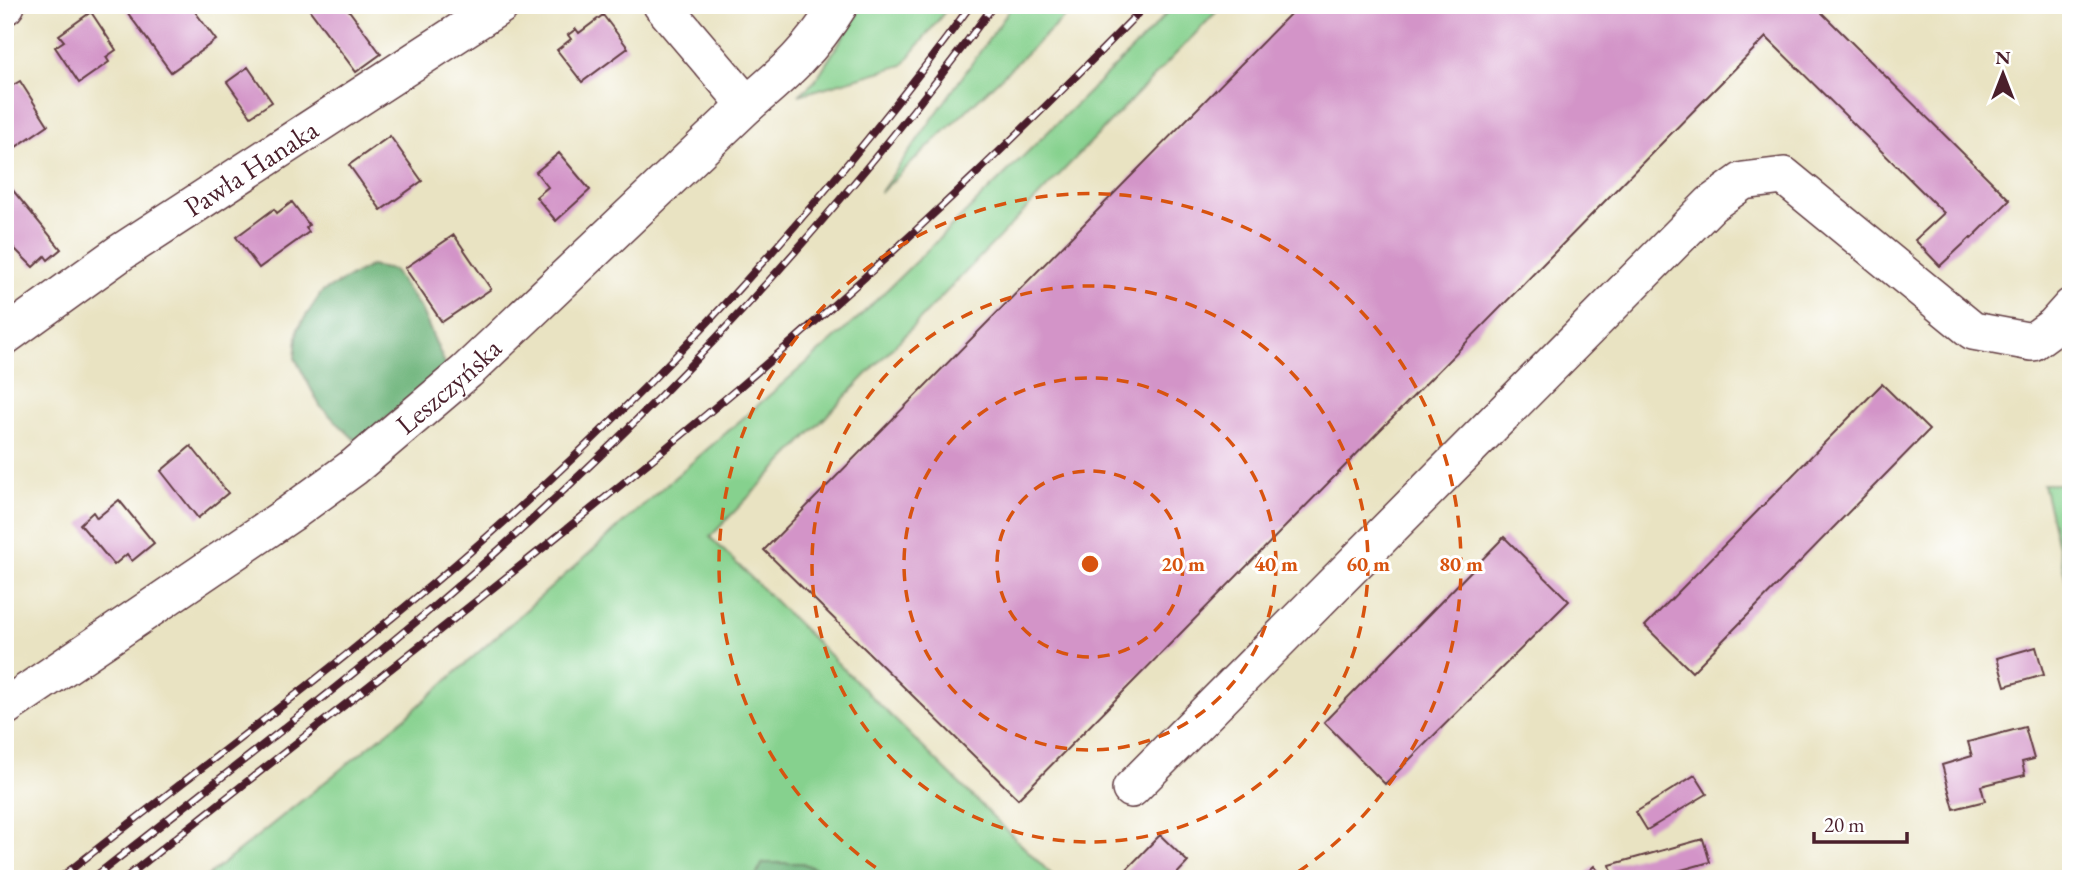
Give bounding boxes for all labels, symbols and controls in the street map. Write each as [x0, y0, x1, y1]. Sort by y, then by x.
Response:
north arrow [1968, 38, 2038, 108]
text: N [1995, 45, 2011, 70]
street label: Pawła Hanaka [177, 111, 325, 225]
street label: Leszczyńska [388, 330, 509, 442]
text: 20 m [1161, 550, 1205, 577]
text: 40 m [1254, 550, 1298, 577]
text: 60 m [1346, 550, 1390, 577]
text: 80 m [1439, 550, 1483, 577]
centre of rings [1078, 552, 1102, 576]
scale bar [1814, 800, 1906, 844]
text: 20 m [1824, 811, 1865, 838]

